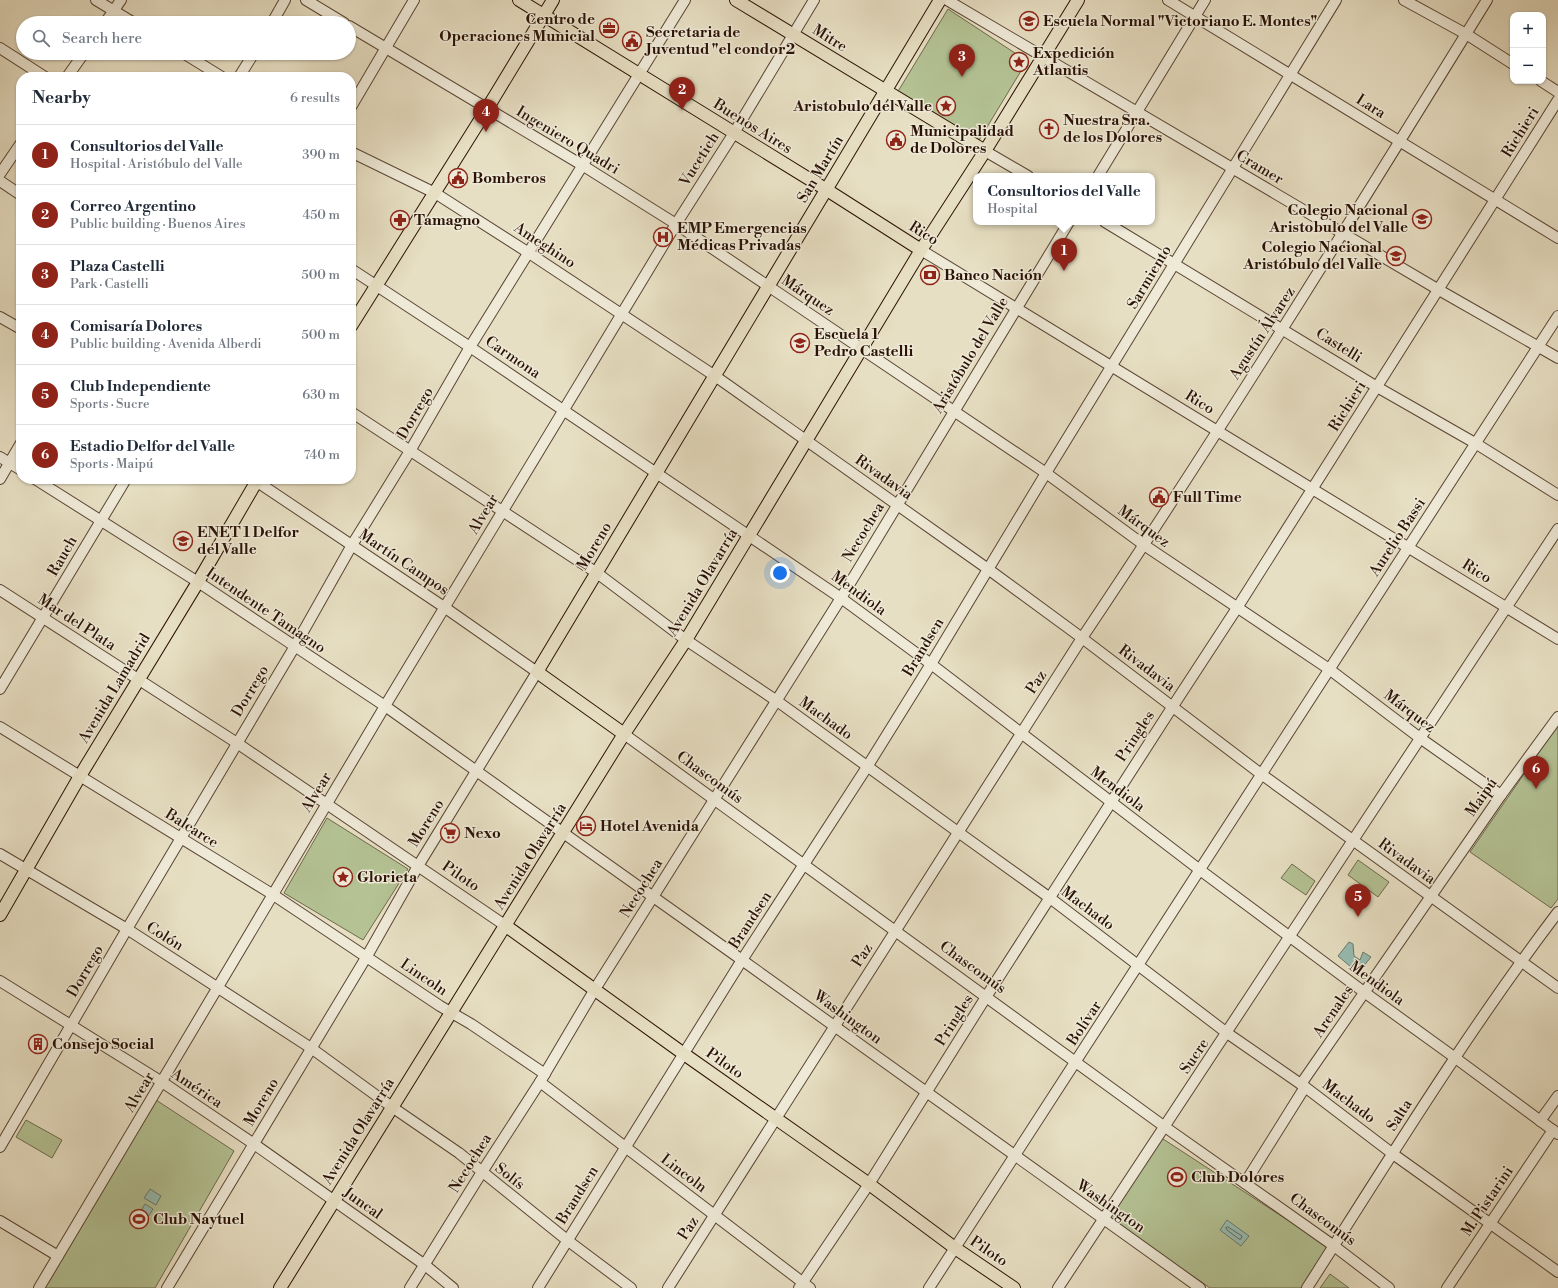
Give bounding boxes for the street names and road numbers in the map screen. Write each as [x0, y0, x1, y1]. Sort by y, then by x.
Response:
street label: Mitre [809, 20, 851, 56]
street label: Lara [1352, 90, 1389, 123]
street label: Buenos Aires [709, 94, 796, 158]
street label: Ingeniero Quadri [513, 102, 623, 179]
street label: Richieri [1498, 103, 1543, 161]
street label: Vucetich [675, 129, 723, 191]
street label: San Martín [793, 132, 848, 206]
street label: Cramer [1233, 146, 1287, 189]
street label: Rico [905, 217, 942, 250]
street label: Ameghino [509, 218, 579, 272]
street label: Sarmiento [1123, 242, 1176, 313]
street label: Márquez [778, 271, 838, 320]
street label: Agustín Álvarez [1224, 283, 1300, 384]
street label: Aristóbulo del Valle [928, 294, 1013, 418]
street label: Castelli [1312, 324, 1366, 367]
street label: Carmona [481, 332, 544, 383]
street label: Richieri [1325, 377, 1370, 435]
street label: Dorrego [393, 384, 438, 443]
street label: Rico [1181, 386, 1218, 419]
street label: Rivadavia [851, 451, 917, 504]
street label: Alvear [464, 490, 503, 539]
street label: Aurelio Bassi [1364, 494, 1430, 581]
street label: Necochea [838, 499, 889, 565]
street label: Márquez [1114, 501, 1173, 552]
street label: Moreno [573, 519, 616, 574]
street label: Martín Campos [355, 525, 452, 600]
street label: Avenida Olavarría [662, 525, 742, 640]
street label: Rauch [43, 533, 82, 580]
street label: Rico [1458, 555, 1495, 588]
street label: Intendente Tamagno [202, 563, 329, 658]
street label: Mendiola [827, 567, 890, 620]
street label: Mar del Plata [34, 590, 120, 655]
street label: Brandsen [898, 614, 948, 681]
street label: Avenida Lamadrid [74, 630, 155, 747]
street label: Rivadavia [1114, 641, 1179, 696]
street label: Dorrego [228, 662, 273, 721]
street label: Paz [1022, 667, 1051, 698]
street label: Márquez [1380, 686, 1439, 737]
street label: Machado [795, 693, 856, 744]
street label: Pringles [1112, 707, 1159, 765]
street label: Chascomús [673, 747, 747, 808]
street label: Mendiola [1087, 763, 1149, 816]
street label: Alvear [297, 768, 336, 817]
street label: Maipú [1461, 774, 1502, 820]
street label: Moreno [404, 796, 449, 851]
street label: Avenida Olavarría [489, 799, 571, 914]
street label: Balcarce [161, 804, 222, 852]
street label: Rivadavia [1374, 834, 1439, 889]
street label: Necochea [616, 855, 667, 921]
street label: Piloto [438, 857, 483, 896]
street label: Machado [1057, 882, 1118, 935]
street label: Brandsen [724, 888, 776, 954]
street label: Colón [143, 918, 187, 955]
street label: Chascomús [936, 937, 1010, 998]
street label: Paz [848, 940, 877, 971]
street label: Dorrego [63, 942, 108, 1001]
street label: Lincoln [396, 955, 451, 1000]
street label: Mendiola [1345, 957, 1408, 1010]
street label: Arenales [1308, 981, 1358, 1042]
street label: Washington [809, 986, 886, 1049]
street label: Pringles [931, 991, 978, 1050]
street label: Bolívar [1062, 997, 1106, 1050]
street label: Sucre [1176, 1035, 1213, 1078]
street label: Piloto [702, 1044, 747, 1083]
street label: América [167, 1064, 226, 1113]
street label: Alvear [120, 1068, 159, 1117]
street label: Avenida Olavarría [317, 1074, 399, 1189]
street label: Moreno [240, 1075, 283, 1130]
street label: Machado [1318, 1075, 1379, 1128]
street label: Salta [1382, 1096, 1417, 1135]
street label: Necochea [445, 1130, 496, 1196]
street label: Lincoln [657, 1150, 711, 1197]
street label: Solís [491, 1159, 529, 1194]
street label: Brandsen [552, 1163, 603, 1229]
street label: M. Pistarini [1457, 1163, 1518, 1240]
street label: Washington [1072, 1175, 1149, 1237]
street label: Juncal [339, 1183, 386, 1224]
street label: Chascomús [1286, 1189, 1360, 1250]
street label: Paz [674, 1213, 703, 1244]
street label: Piloto [966, 1232, 1011, 1271]

